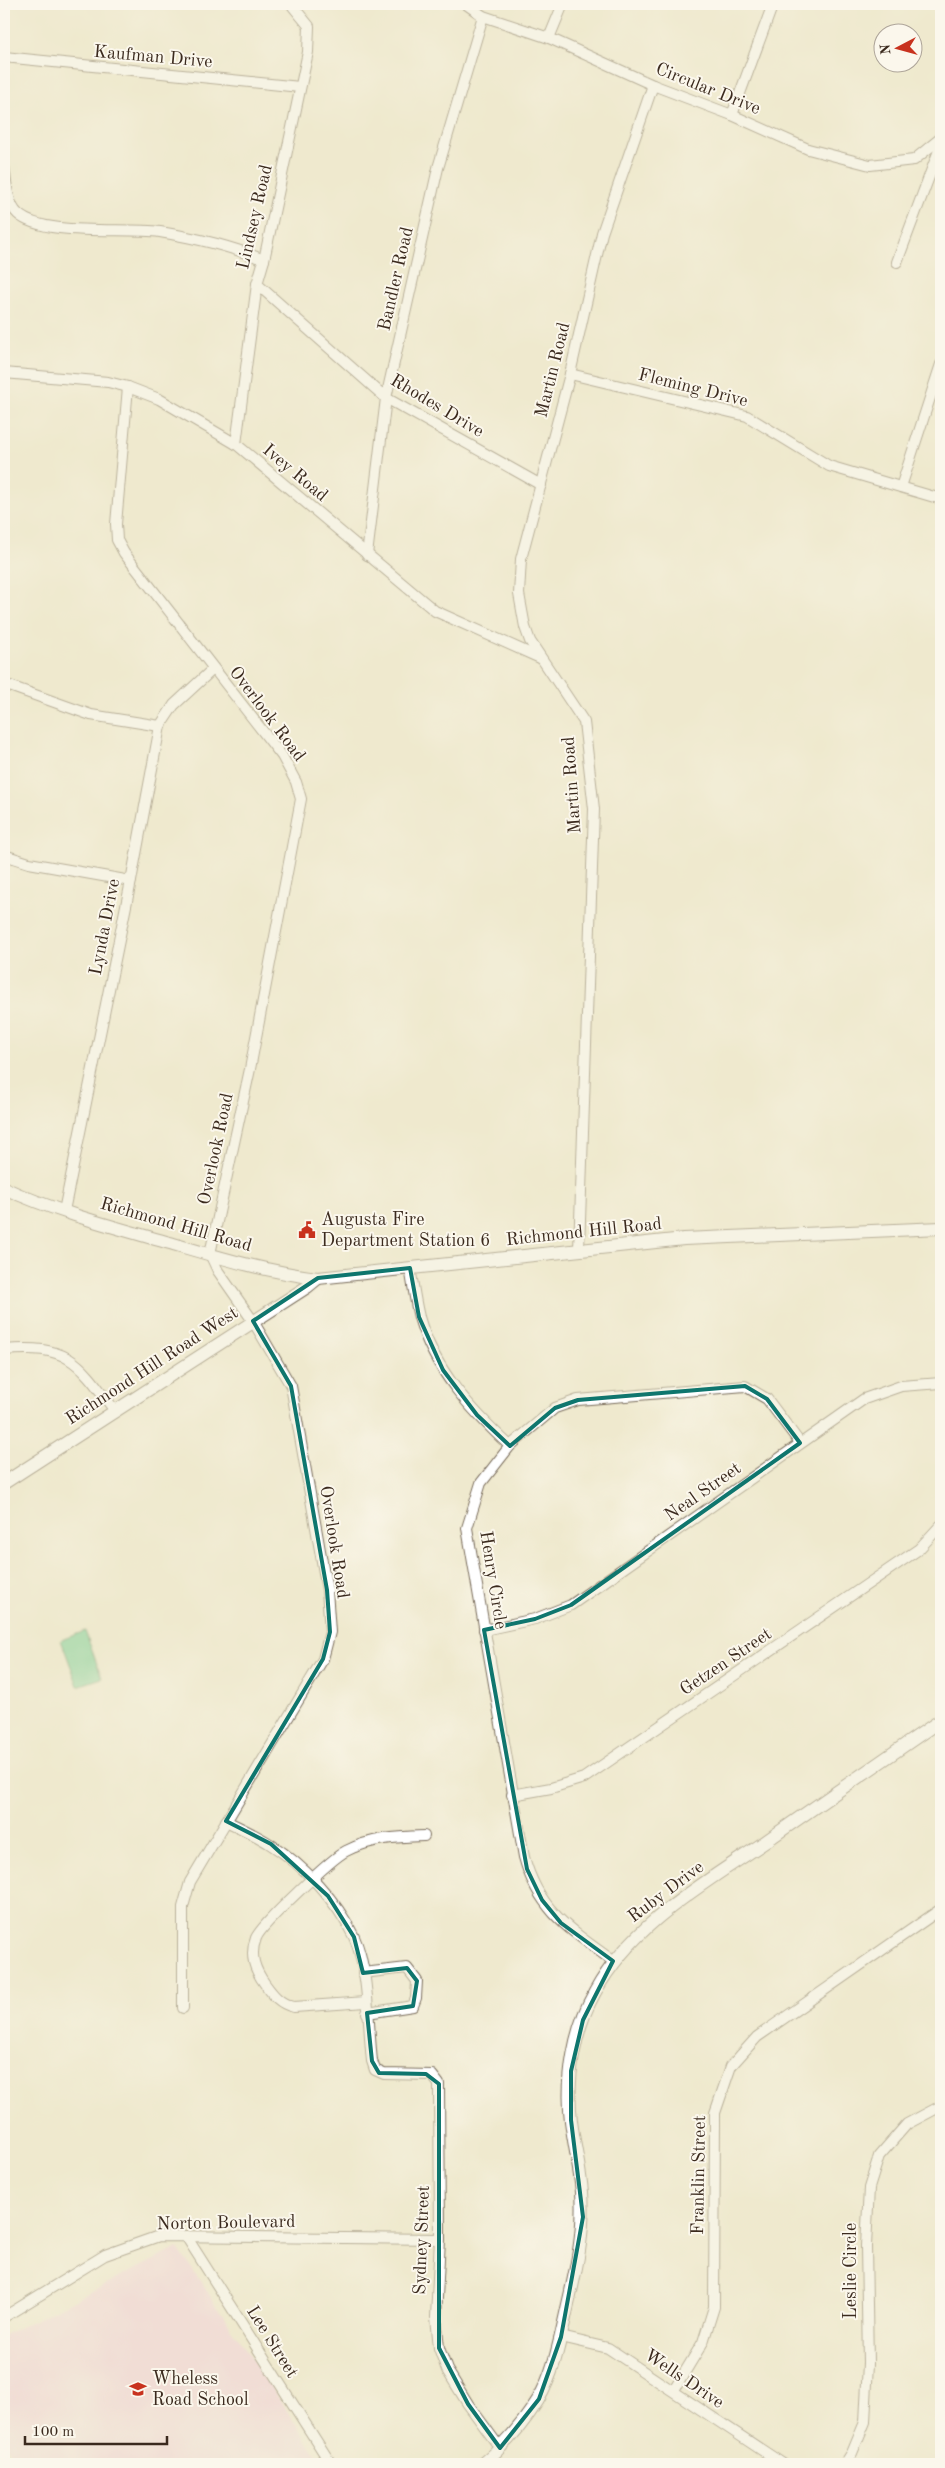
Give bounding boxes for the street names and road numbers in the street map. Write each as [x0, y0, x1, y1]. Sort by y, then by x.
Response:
street label: Kaufman Drive [93, 43, 213, 71]
street label: Circular Drive [653, 60, 763, 118]
street label: Lindsey Road [234, 163, 276, 271]
street label: Bandler Road [375, 225, 417, 333]
street label: Martin Road [532, 321, 574, 419]
street label: Fleming Drive [636, 366, 750, 410]
street label: Rhodes Drive [387, 371, 487, 441]
street label: Ivey Road [259, 441, 331, 505]
street label: Overlook Road [225, 663, 309, 765]
street label: Martin Road [560, 736, 584, 834]
street label: Lynda Drive [87, 877, 123, 977]
street label: Overlook Road [195, 1091, 237, 1207]
street label: Richmond Hill Road [98, 1195, 254, 1255]
street label: Richmond Hill Road [505, 1215, 663, 1249]
street label: Richmond Hill Road West [63, 1304, 241, 1428]
street label: Neal Street [662, 1459, 744, 1525]
street label: Overlook Road [316, 1484, 352, 1600]
street label: Henry Circle [476, 1529, 510, 1631]
street label: Getzen Street [677, 1625, 775, 1699]
street label: Ruby Drive [625, 1858, 707, 1926]
street label: Franklin Street [689, 2115, 709, 2235]
street label: Sydney Street [411, 2185, 433, 2295]
street label: Norton Boulevard [156, 2213, 296, 2233]
street label: Leslie Circle [842, 2223, 860, 2319]
street label: Lee Street [243, 2303, 301, 2381]
street label: Wells Drive [641, 2346, 727, 2412]

